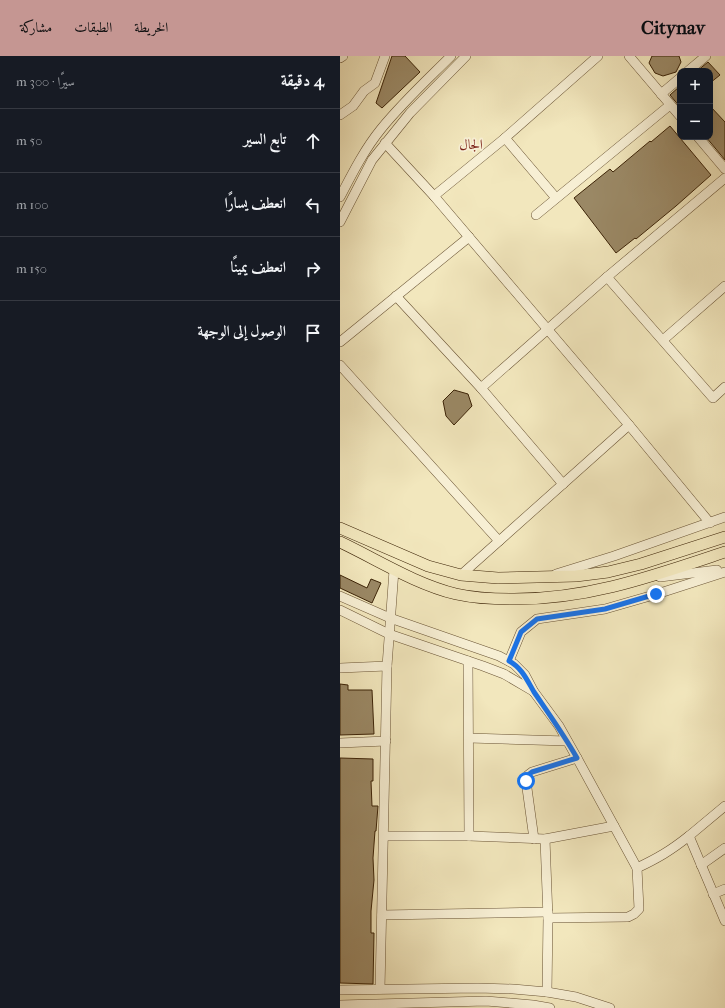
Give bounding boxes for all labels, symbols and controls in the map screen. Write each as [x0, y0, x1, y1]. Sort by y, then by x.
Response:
text: Citynav [641, 17, 705, 39]
text: مشاركة [20, 19, 52, 36]
text: الطبقات [74, 19, 112, 36]
text: الخريطة [134, 19, 168, 36]
map controls [677, 68, 713, 140]
button: + [677, 68, 713, 104]
text: 4 دقيقة [281, 70, 324, 90]
text: سيرًا · 300 m [16, 74, 75, 89]
button: − [677, 104, 713, 140]
text: تابع السير [244, 130, 286, 148]
icon: ahead [302, 130, 324, 152]
text: 50 m [16, 133, 42, 148]
district label: الجال [459, 136, 483, 153]
text: انعطف يسارًا [225, 194, 286, 212]
icon: left [302, 194, 324, 216]
text: 100 m [16, 197, 49, 212]
text: انعطف يمينًا [231, 258, 286, 276]
icon: right [302, 258, 324, 280]
text: 150 m [16, 261, 47, 276]
text: الوصول إلى الوجهة [197, 322, 286, 340]
icon: arrive [302, 322, 324, 344]
route end [647, 585, 665, 603]
route start [517, 772, 535, 790]

